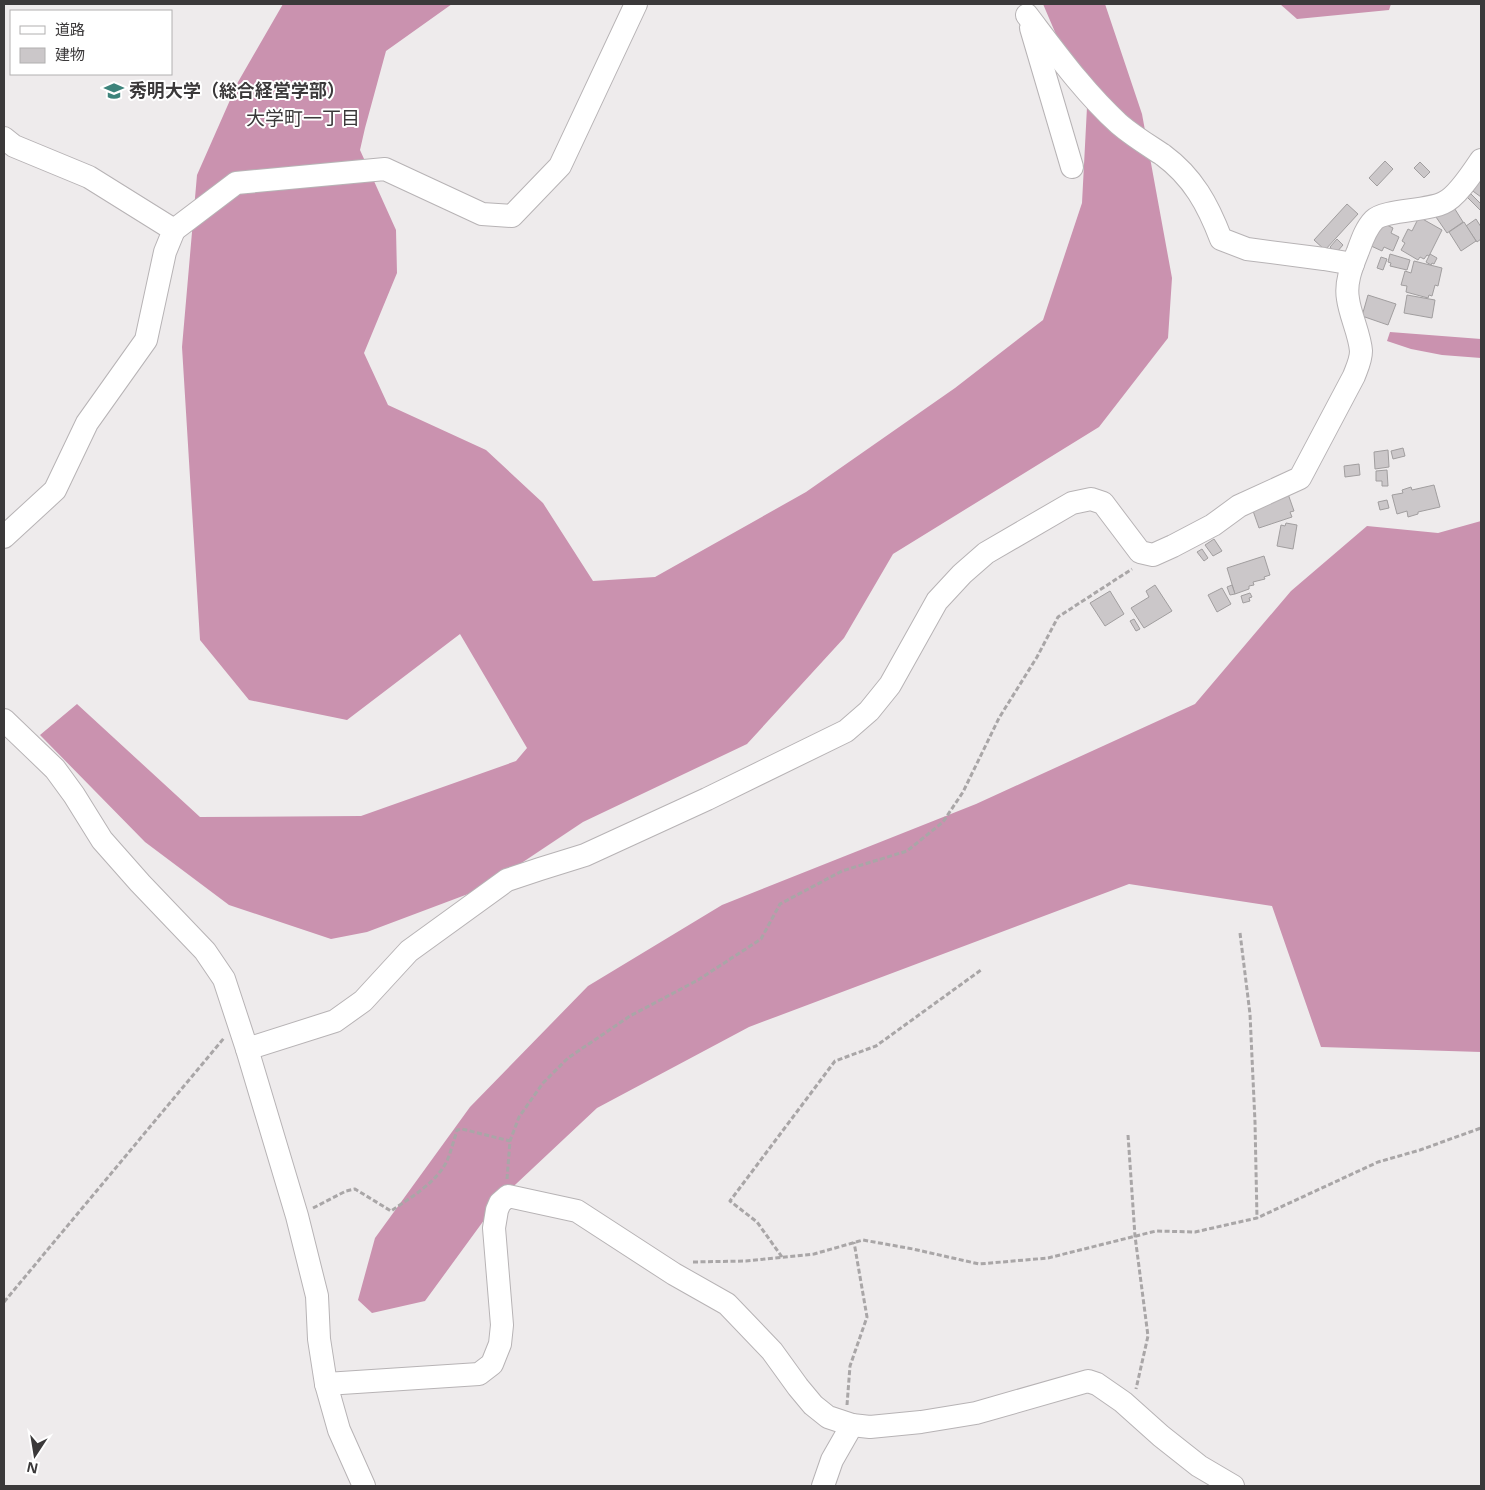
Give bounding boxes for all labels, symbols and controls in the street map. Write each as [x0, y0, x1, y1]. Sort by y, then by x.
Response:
legend [10, 10, 172, 75]
text: 道路 [55, 19, 85, 39]
text: 建物 [55, 44, 85, 64]
place label: 秀明大学（総合経営学部） [129, 78, 345, 102]
school or university icon: 秀明大学（総合経営学部） [103, 80, 125, 102]
district label: 大学町一丁目 [246, 105, 360, 131]
north arrow [10, 1430, 60, 1480]
text: N [25, 1458, 40, 1479]

